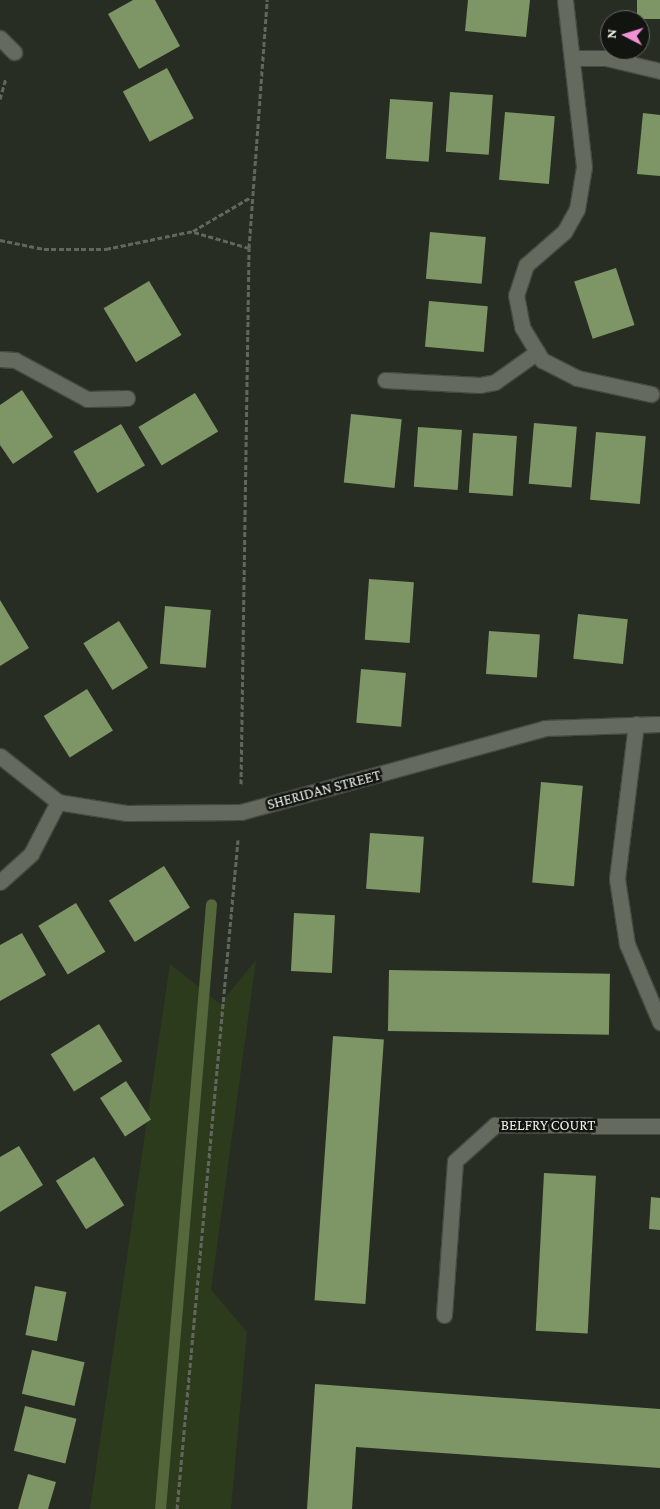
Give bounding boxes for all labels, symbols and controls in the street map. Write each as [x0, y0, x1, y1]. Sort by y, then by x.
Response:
north arrow [600, 10, 650, 60]
text: N [603, 28, 619, 39]
street label: SHERIDAN STREET [265, 766, 383, 814]
street label: BELFRY COURT [501, 1117, 595, 1135]

